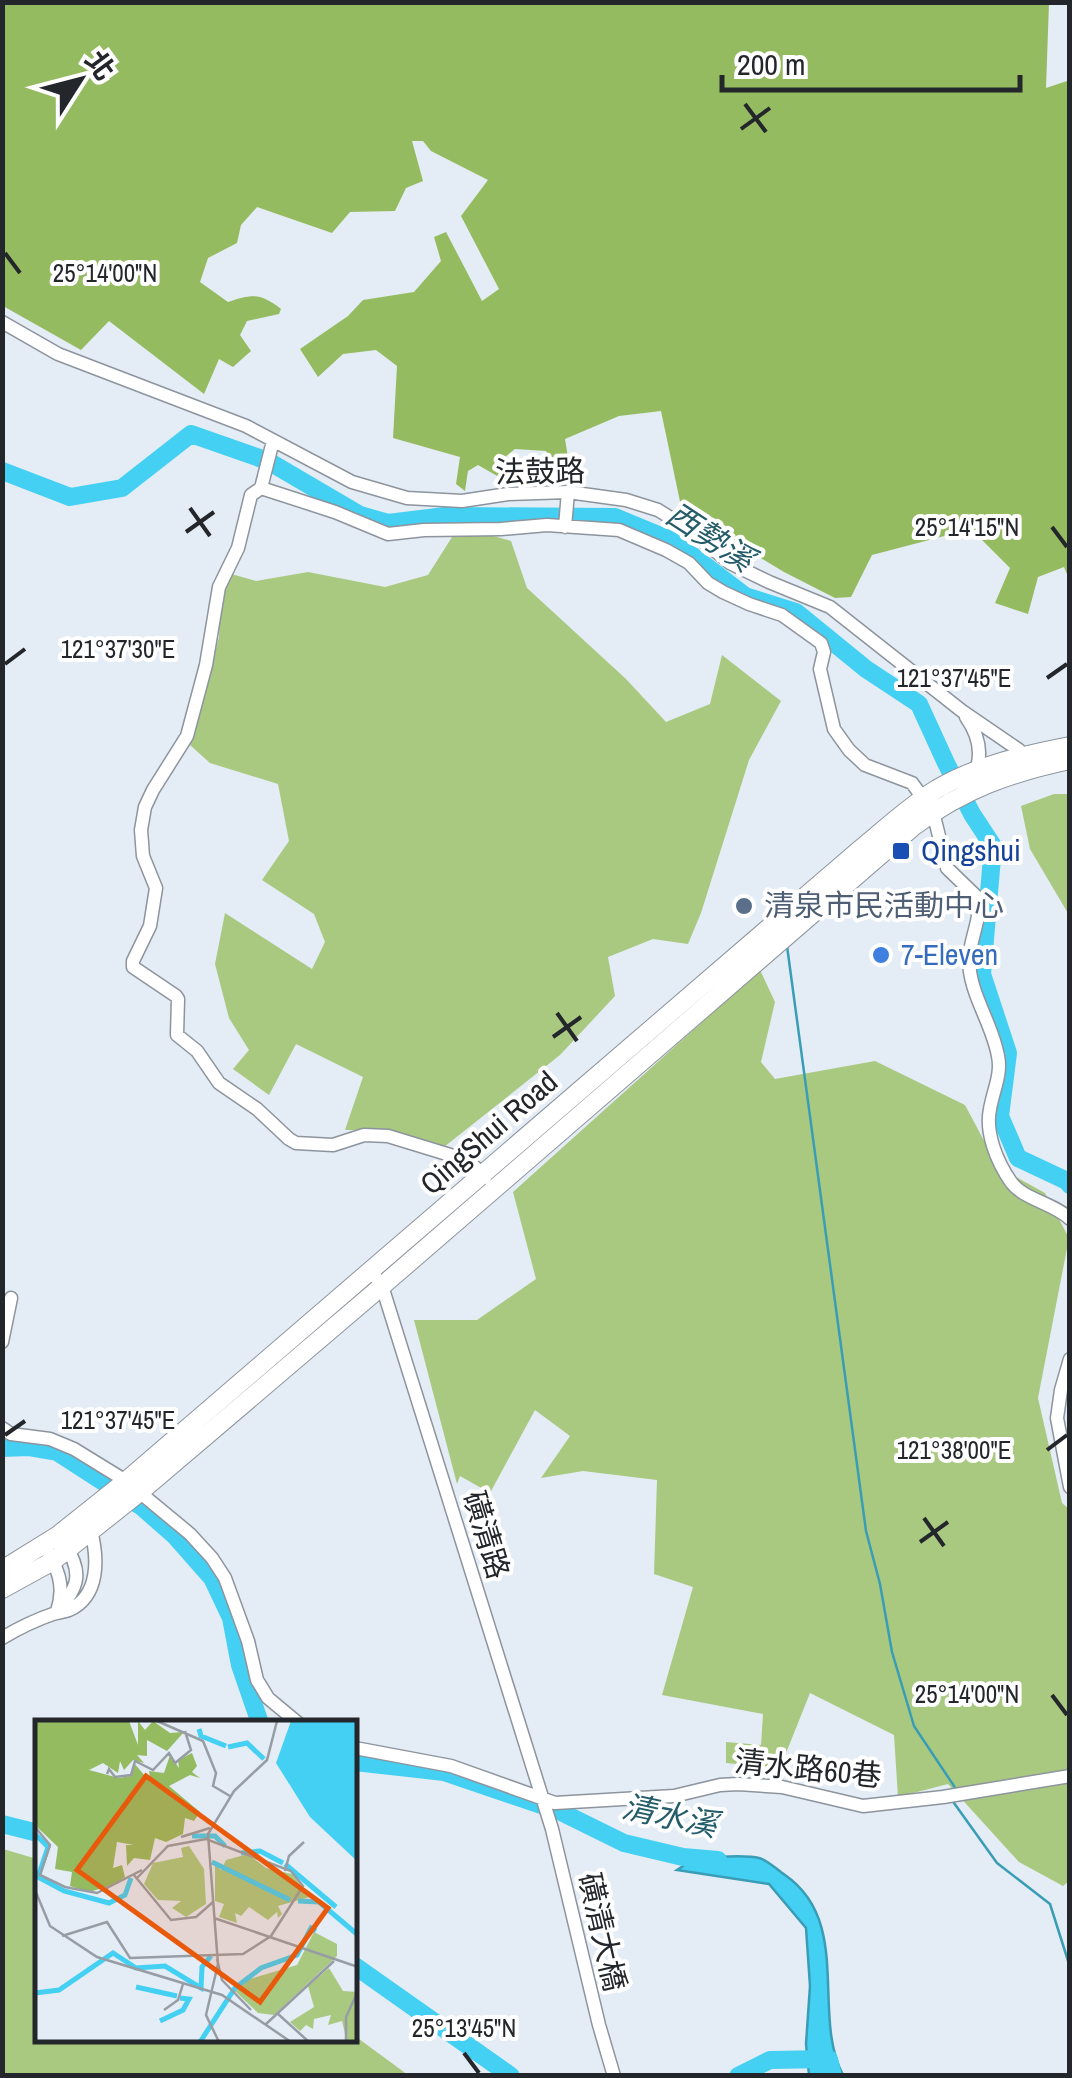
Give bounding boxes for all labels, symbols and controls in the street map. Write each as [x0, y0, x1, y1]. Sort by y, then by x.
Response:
north arrow [30, 30, 130, 130]
scale bar [722, 30, 1020, 92]
text: 北 [77, 43, 124, 88]
text: 200 m [737, 44, 805, 84]
text: 25°14'00"N [53, 256, 157, 290]
street label: 法鼓路 [495, 450, 585, 492]
water label: 西勢溪 [658, 492, 766, 583]
text: 25°14'15"N [915, 510, 1019, 544]
text: 121°37'30"E [61, 632, 175, 666]
text: 121°37'45"E [897, 661, 1011, 695]
place label: Qingshui [921, 830, 1021, 870]
marker: Qingshui [890, 840, 912, 862]
place label: 清泉市民活動中心 [764, 885, 1004, 925]
marker: 清泉市民活動中心 [733, 895, 755, 917]
place label: 7-Eleven [901, 934, 998, 974]
marker: 7-Eleven [870, 944, 892, 966]
street label: QingShui Road [411, 1062, 565, 1203]
text: 121°37'45"E [61, 1403, 175, 1437]
text: 121°38'00"E [897, 1433, 1011, 1467]
street label: 磺清路 [455, 1486, 519, 1584]
text: 25°14'00"N [915, 1677, 1019, 1711]
inset map [35, 1720, 358, 2043]
street label: 清水路60巷 [733, 1740, 883, 1796]
water label: 清水溪 [619, 1784, 725, 1847]
street label: 磺清大橋 [570, 1869, 636, 1995]
text: 25°13'45"N [412, 2011, 516, 2045]

